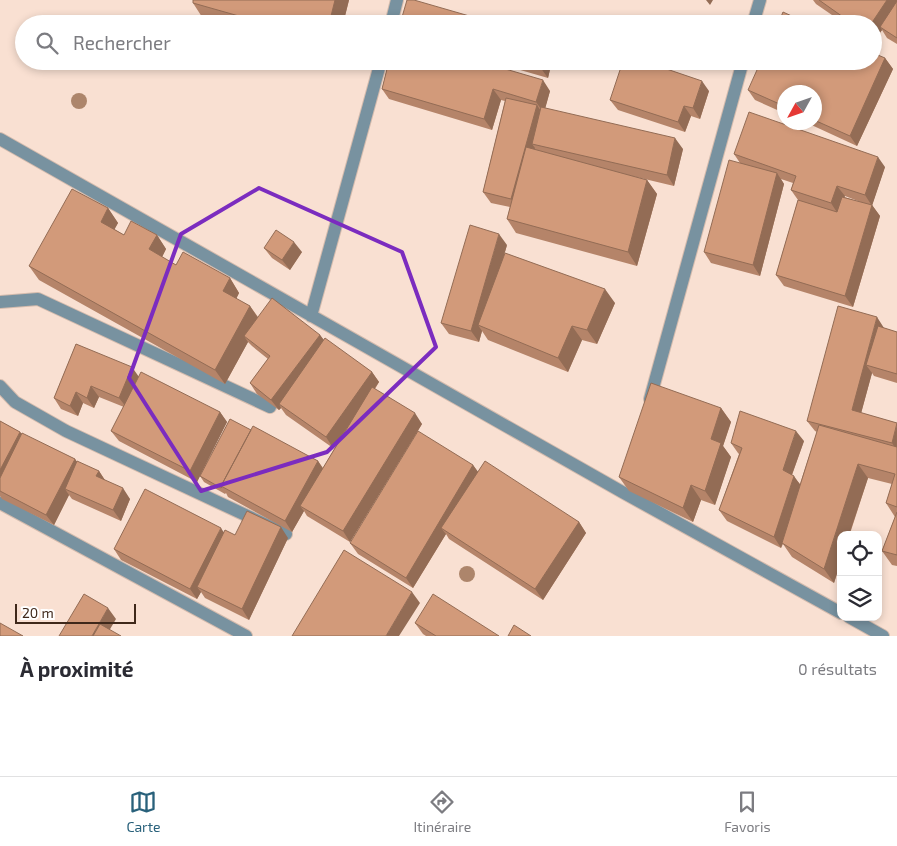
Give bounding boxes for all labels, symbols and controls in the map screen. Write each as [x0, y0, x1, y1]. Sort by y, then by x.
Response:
search box [15, 15, 882, 70]
icon: search [33, 29, 61, 57]
text: Rechercher [73, 31, 171, 54]
north arrow [777, 85, 822, 130]
map controls [837, 531, 882, 621]
button: locate [837, 531, 882, 576]
button: layers [837, 576, 882, 621]
scale bar [15, 601, 136, 624]
text: 20 m [22, 604, 54, 621]
text: À proximité [20, 656, 134, 681]
text: 0 résultats [798, 659, 877, 678]
tab: Carte [126, 788, 161, 835]
tab: Itinéraire [413, 788, 471, 835]
tab: Favoris [724, 788, 771, 835]

